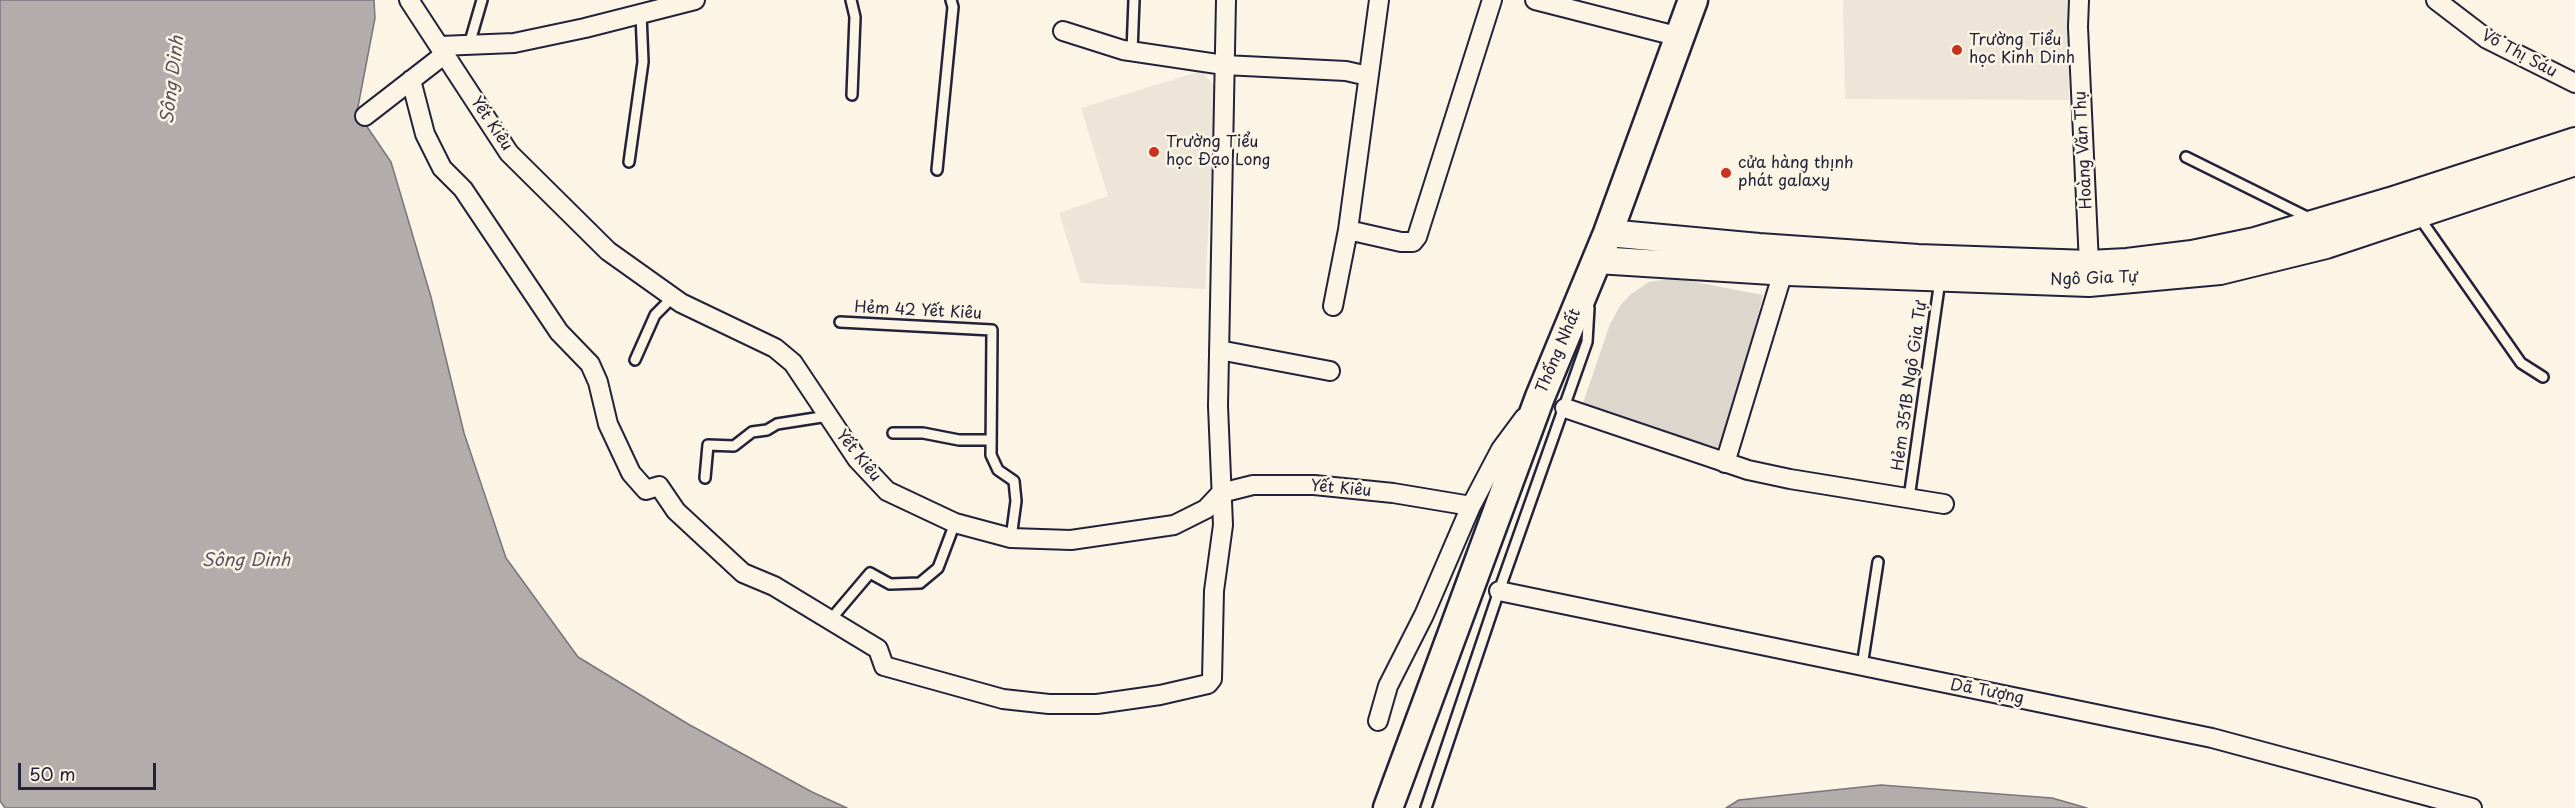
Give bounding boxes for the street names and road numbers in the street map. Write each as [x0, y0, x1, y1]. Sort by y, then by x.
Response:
street label: Võ Thị Sáu [2478, 26, 2560, 82]
street label: Hoàng Văn Thụ [2071, 90, 2097, 210]
street label: Yết Kiêu [466, 93, 516, 155]
street label: Ngô Gia Tự [2050, 268, 2138, 290]
street label: Hẻm 42 Yết Kiêu [854, 298, 982, 324]
street label: Hẻm 351B Ngô Gia Tự [1889, 300, 1931, 472]
street label: Thống Nhất [1533, 306, 1585, 396]
street label: Yết Kiêu [831, 426, 885, 486]
street label: Yết Kiêu [1310, 477, 1372, 501]
street label: Dã Tượng [1948, 675, 2026, 709]

